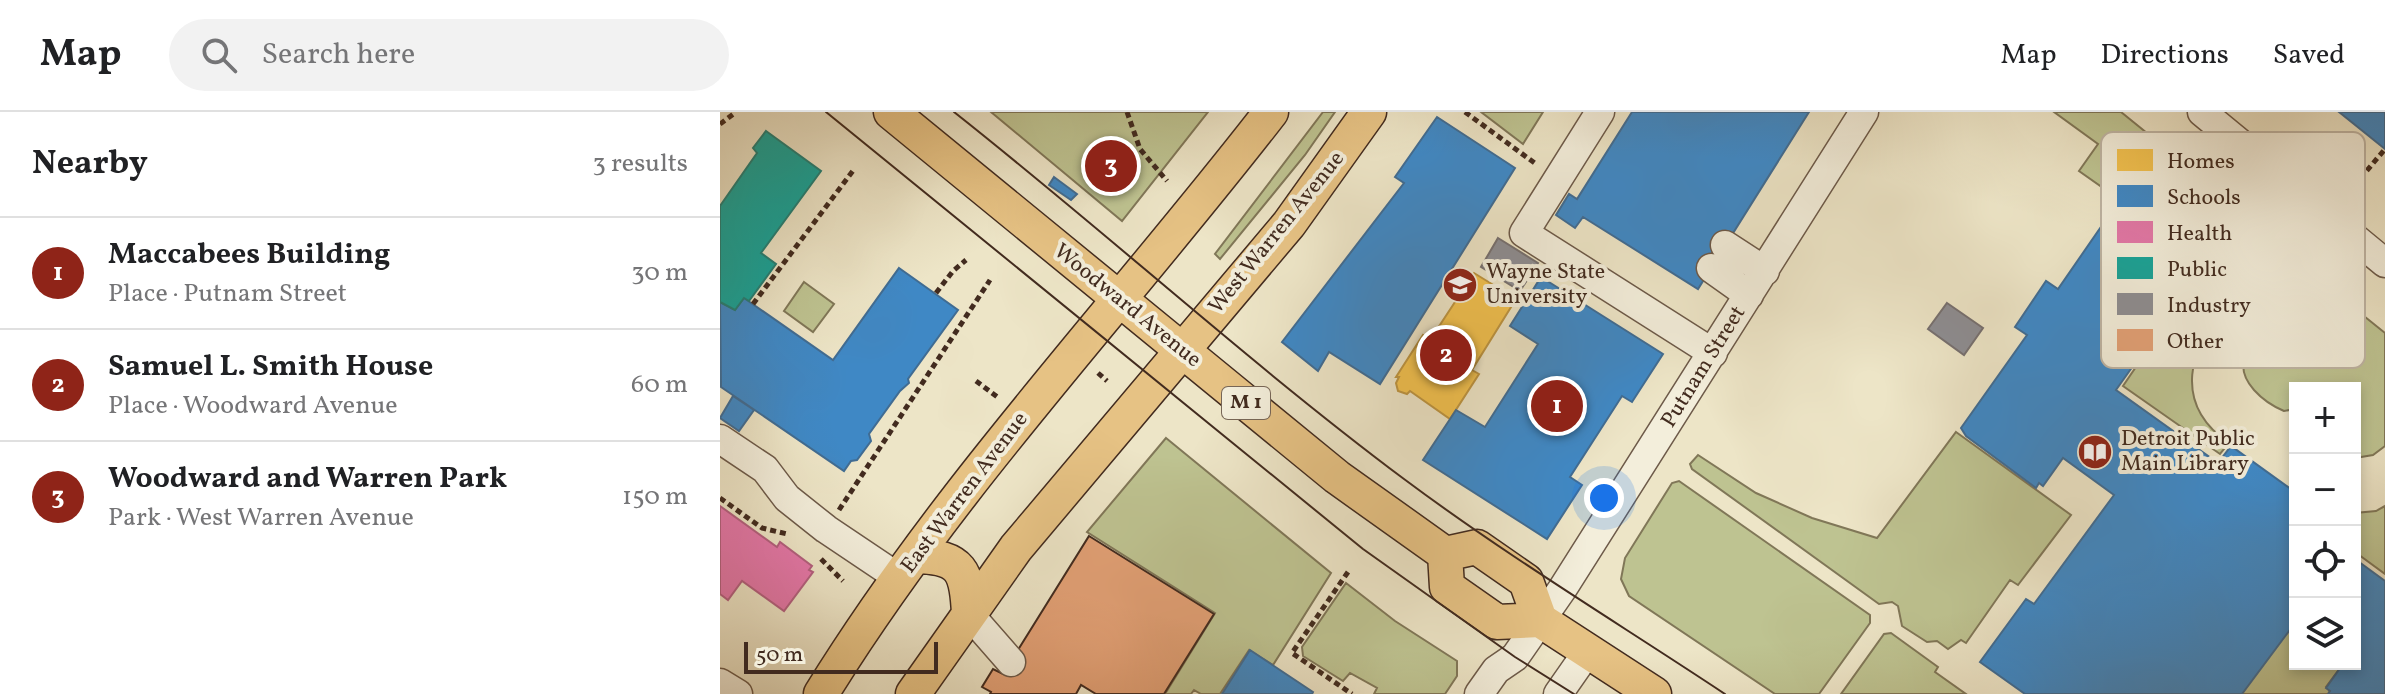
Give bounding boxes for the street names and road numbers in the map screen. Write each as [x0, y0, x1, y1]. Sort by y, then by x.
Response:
street label: West Warren Avenue [1202, 145, 1352, 321]
street label: Woodward Avenue [1046, 237, 1208, 375]
street label: Putnam Street [1654, 300, 1754, 434]
road number: M 1 [1222, 387, 1270, 419]
street label: East Warren Avenue [894, 406, 1036, 580]

